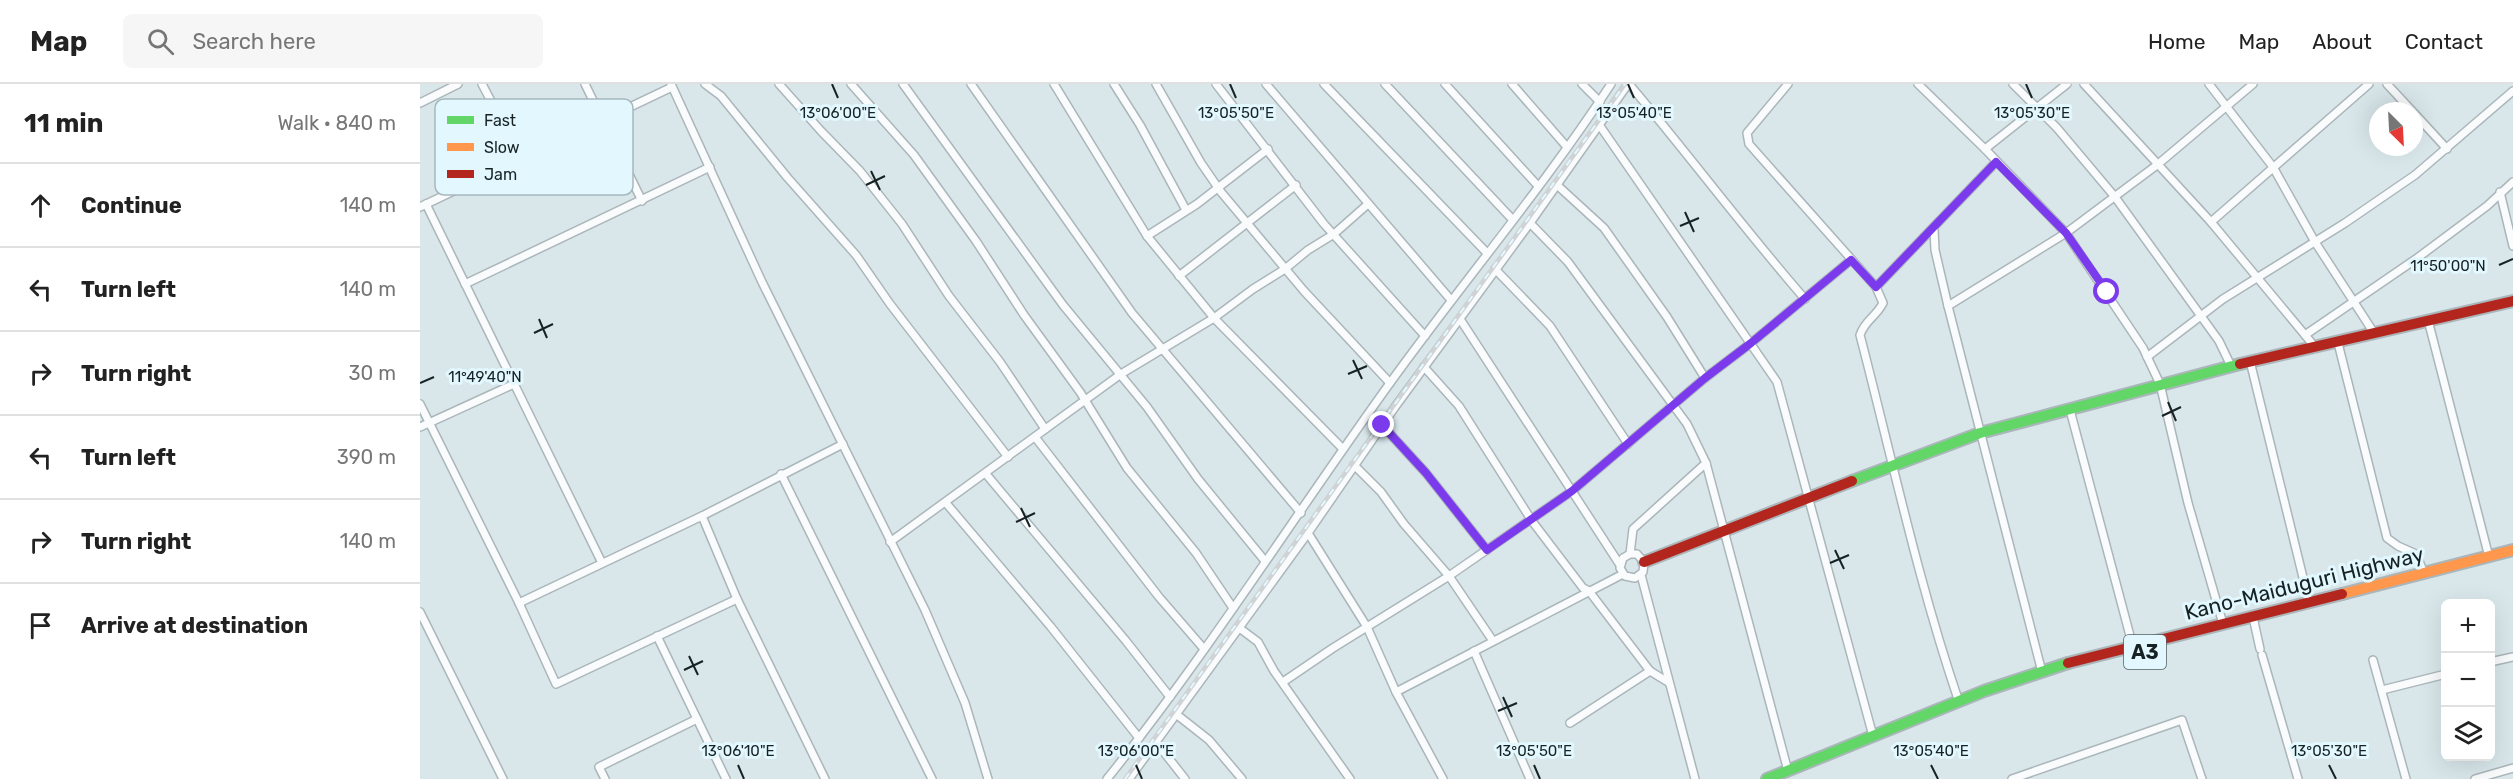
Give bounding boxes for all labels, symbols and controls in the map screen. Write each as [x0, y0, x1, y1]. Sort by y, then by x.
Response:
search box [123, 14, 543, 68]
text: Map [30, 25, 87, 58]
icon: search [144, 25, 177, 58]
text: Search here [192, 28, 316, 55]
text: Home [2148, 29, 2205, 54]
text: Map [2238, 29, 2279, 54]
text: About [2312, 29, 2372, 54]
text: Contact [2405, 29, 2483, 54]
legend [435, 99, 633, 195]
north arrow [2369, 102, 2423, 156]
text: 13°06'00"E [800, 104, 876, 122]
text: 13°05'50"E [1198, 104, 1274, 122]
text: 13°05'40"E [1596, 104, 1672, 122]
text: 13°05'30"E [1994, 104, 2070, 122]
text: 11 min [24, 108, 103, 139]
text: Walk · 840 m [277, 111, 396, 135]
text: Fast [484, 111, 516, 130]
text: Slow [484, 138, 520, 157]
text: Jam [484, 165, 517, 184]
icon: ahead [24, 189, 57, 222]
text: Continue [81, 192, 182, 219]
text: 140 m [340, 193, 396, 217]
text: 11°50'00"N [2410, 257, 2486, 275]
icon: left [24, 273, 57, 306]
text: Turn left [81, 276, 176, 303]
text: 140 m [340, 277, 396, 301]
route start [2093, 278, 2119, 304]
icon: right [24, 357, 57, 390]
text: Turn right [81, 360, 191, 387]
text: 30 m [349, 361, 396, 385]
text: 11°49'40"N [448, 368, 522, 386]
route end [1368, 411, 1394, 437]
icon: left [24, 441, 57, 474]
text: Turn left [81, 444, 176, 471]
text: 390 m [337, 445, 396, 469]
icon: right [24, 525, 57, 558]
text: Turn right [81, 528, 191, 555]
text: 140 m [340, 529, 396, 553]
street label: Kano-Maiduguri Highway [2182, 541, 2426, 625]
map controls [2441, 599, 2495, 761]
button: + [2441, 599, 2495, 653]
icon: arrive [24, 609, 57, 642]
text: Arrive at destination [81, 612, 308, 639]
road number: A3 [2124, 635, 2166, 669]
button: − [2441, 653, 2495, 707]
button: layers [2441, 707, 2495, 761]
text: 13°06'10"E [701, 742, 775, 760]
text: 13°06'00"E [1098, 742, 1174, 760]
text: 13°05'50"E [1496, 742, 1572, 760]
text: 13°05'40"E [1893, 742, 1969, 760]
text: 13°05'30"E [2291, 742, 2367, 760]

